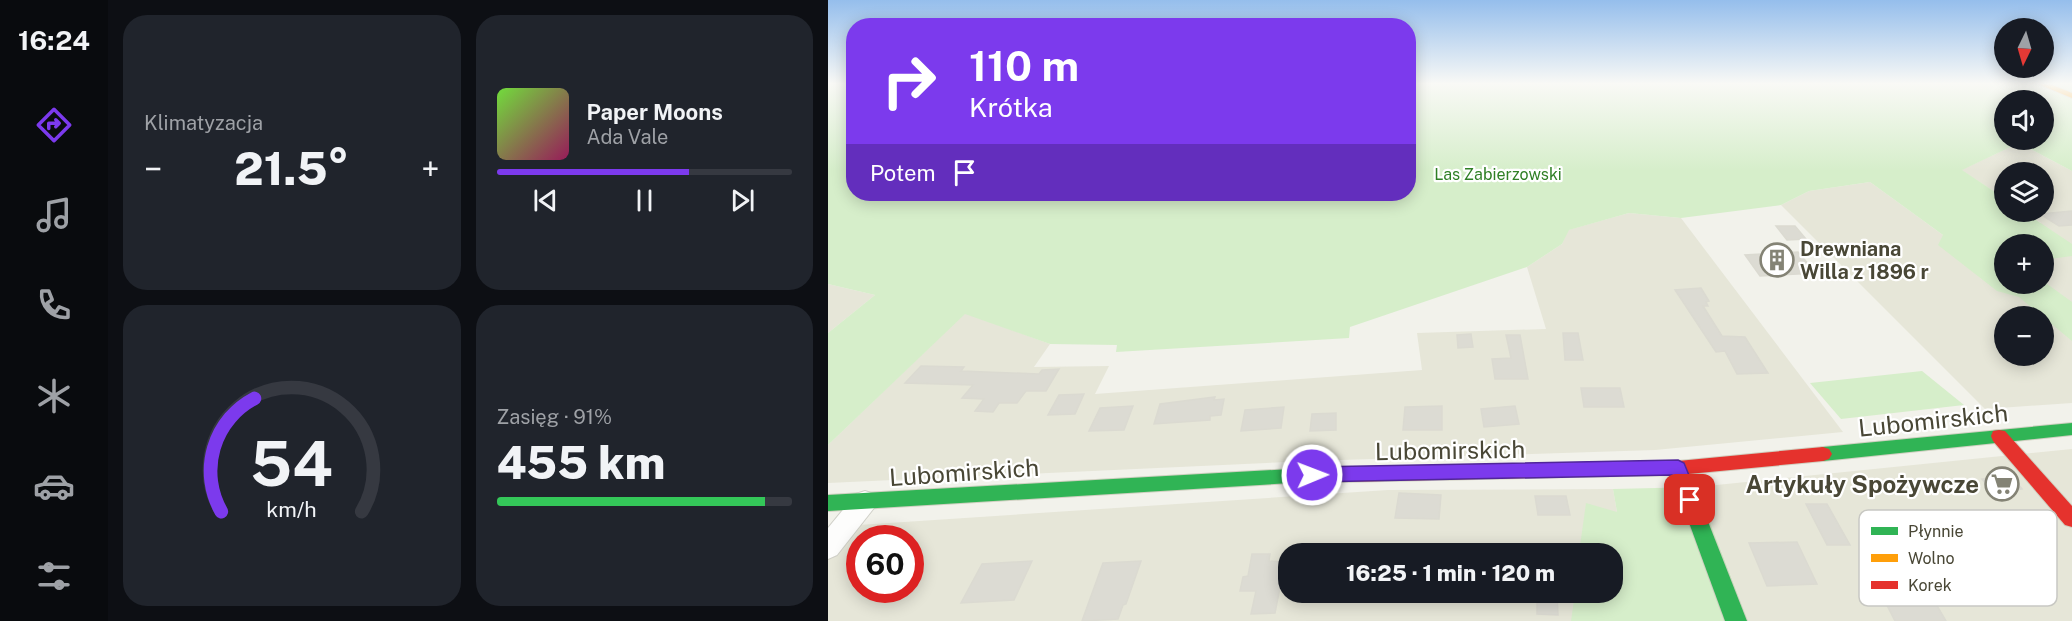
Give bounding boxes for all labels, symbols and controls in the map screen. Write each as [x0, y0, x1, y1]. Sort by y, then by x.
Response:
north arrow [1994, 18, 2054, 78]
map controls [1994, 18, 2054, 366]
text: 16:24 [18, 24, 90, 56]
text: 110 m [969, 41, 1079, 90]
icon: right [870, 42, 948, 120]
button: sound [1994, 90, 2054, 150]
text: Krótka [969, 91, 1053, 123]
text: Paper Moons [587, 99, 723, 125]
icon: directions [33, 104, 75, 146]
text: Klimatyzacja [144, 111, 263, 135]
text: Ada Vale [587, 125, 668, 149]
text: 21.5° [234, 142, 349, 195]
text: − [144, 150, 162, 188]
text: + [421, 150, 439, 188]
icon: arrive [948, 156, 981, 189]
text: Potem [870, 160, 936, 186]
button: layers [1994, 162, 2054, 222]
park label: Las Zabierzowski [1434, 165, 1562, 184]
icon: previous [529, 184, 562, 217]
icon: pause [628, 184, 661, 217]
icon: next [726, 184, 759, 217]
icon: music [33, 194, 75, 236]
button: + [1994, 234, 2054, 294]
place label: Drewniana Willa z 1896 r [1800, 237, 1929, 284]
building icon: Drewniana Willa z 1896 r [1759, 242, 1795, 278]
icon: phone [33, 284, 75, 326]
button: − [1994, 306, 2054, 366]
icon: climate [33, 375, 75, 417]
street label: Lubomirskich [1857, 398, 2009, 442]
text: Zasięg · 91% [497, 405, 612, 429]
text: 54 [250, 427, 333, 500]
street label: Lubomirskich [1375, 435, 1525, 465]
text: 455 km [497, 436, 665, 489]
position arrow [1280, 443, 1344, 507]
street label: Lubomirskich [888, 453, 1040, 491]
icon: car [33, 465, 75, 507]
supermarket icon: Artykuły Spożywcze [1984, 466, 2020, 502]
place label: Artykuły Spożywcze [1746, 470, 1979, 498]
pin [1664, 474, 1715, 525]
icon: arrive [1673, 483, 1706, 516]
text: km/h [267, 498, 317, 523]
legend [1859, 510, 2057, 606]
text: Płynnie [1908, 522, 1964, 541]
speed limit sign: 60 [846, 525, 924, 603]
text: Wolno [1908, 549, 1955, 568]
icon: filters [33, 555, 75, 597]
text: 16:25 · 1 min · 120 m [1346, 560, 1555, 586]
text: Korek [1908, 576, 1952, 595]

